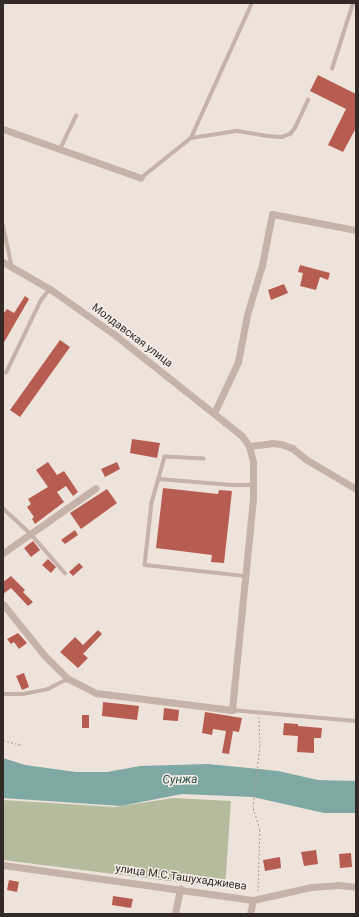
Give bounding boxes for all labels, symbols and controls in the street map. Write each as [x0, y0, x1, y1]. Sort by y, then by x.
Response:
street label: Молдавская улица [89, 301, 175, 371]
water label: Сунжа [162, 772, 198, 788]
street label: улица М.С.Ташухаджиева [114, 862, 248, 894]

